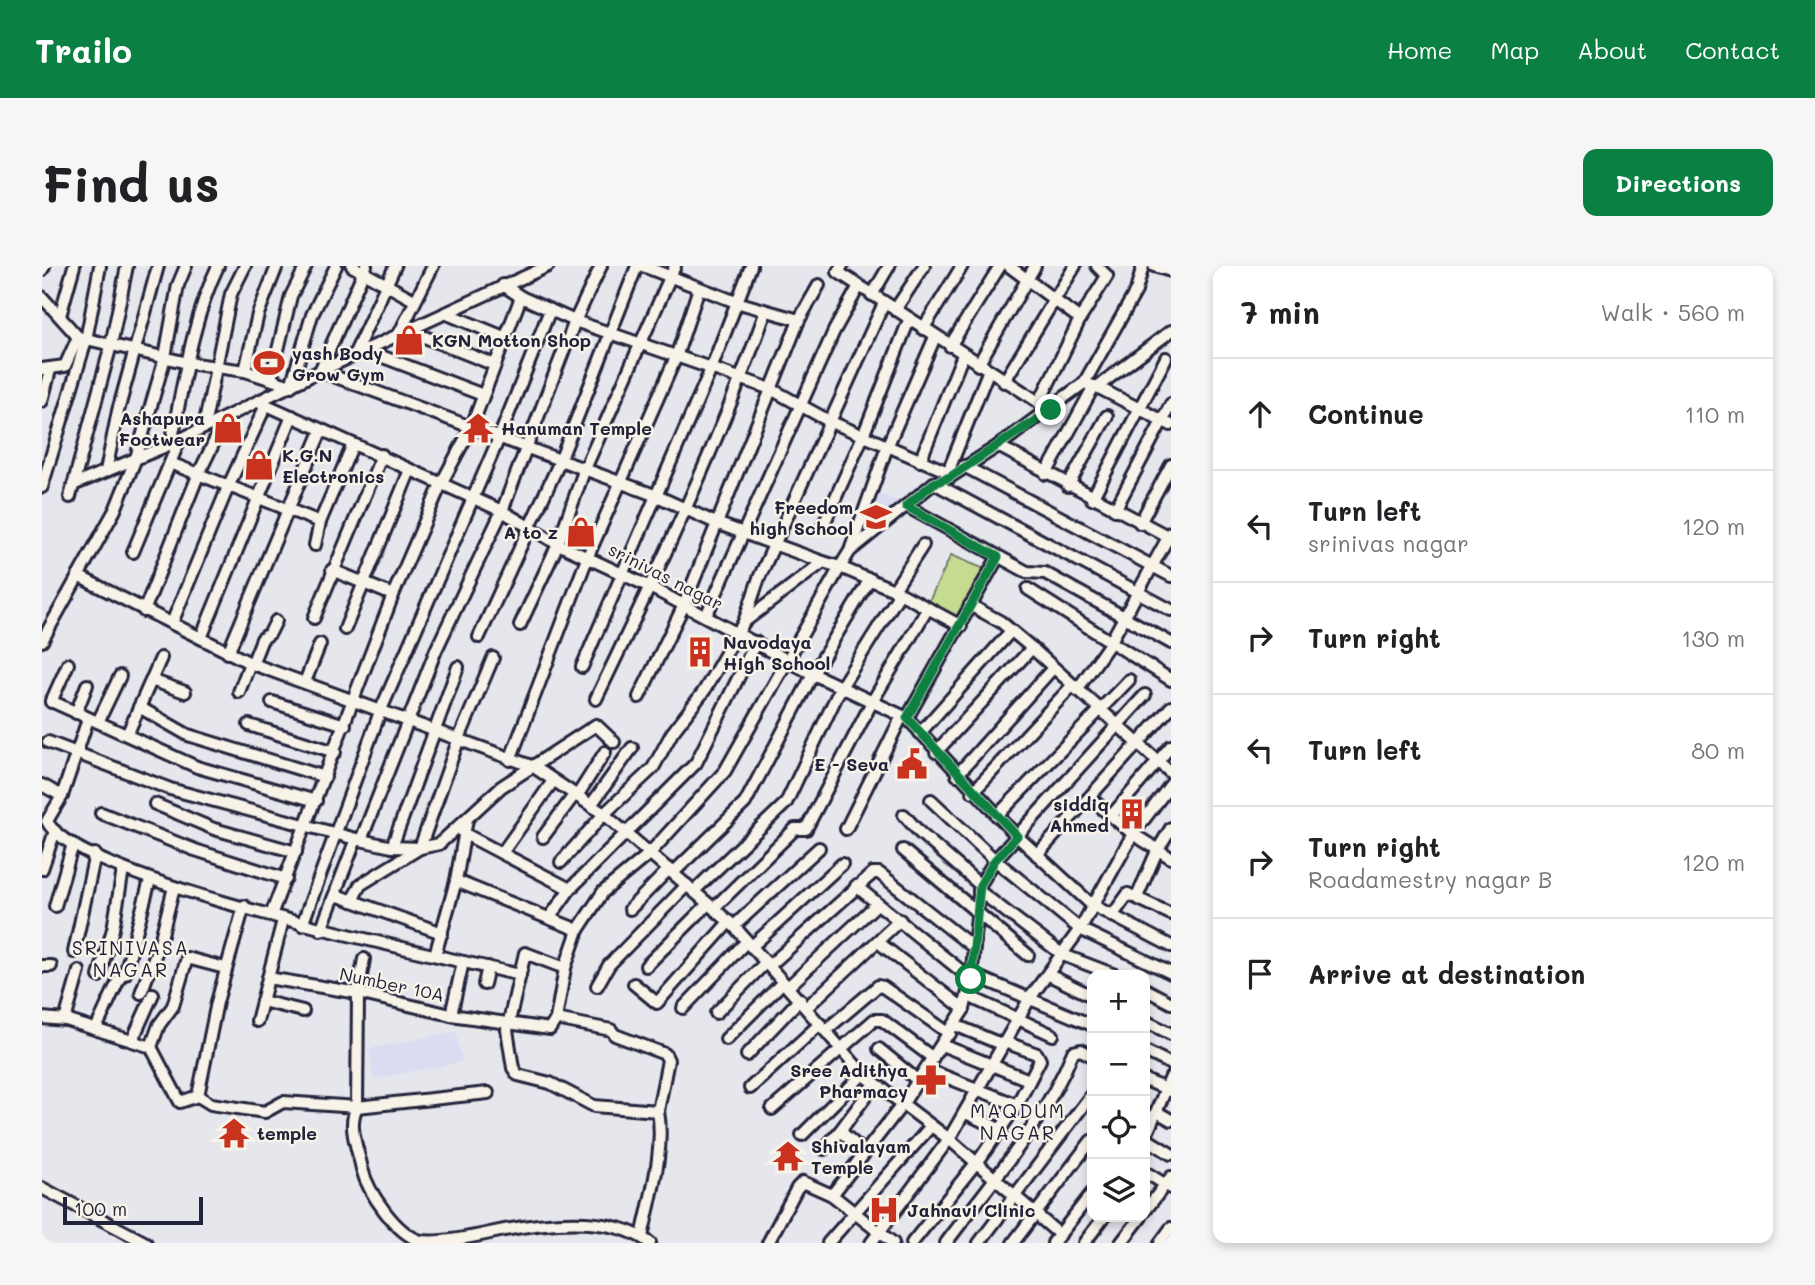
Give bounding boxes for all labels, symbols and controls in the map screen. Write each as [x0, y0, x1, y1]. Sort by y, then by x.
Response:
text: Trailo [35, 28, 132, 71]
text: Home [1387, 34, 1452, 65]
text: Map [1490, 34, 1539, 65]
text: About [1577, 34, 1647, 65]
text: Contact [1685, 34, 1780, 65]
button: Directions [1583, 149, 1773, 216]
text: Find us [42, 151, 220, 214]
text: 7 min [1241, 292, 1320, 332]
text: Walk · 560 m [1601, 297, 1745, 327]
shop icon: KGN Motton Shop [392, 323, 426, 357]
place label: KGN Motton Shop [432, 328, 591, 352]
place label: yash Body Grow Gym [292, 341, 384, 386]
sports icon: yash Body Grow Gym [252, 346, 286, 380]
route end [1035, 394, 1066, 425]
icon: ahead [1241, 395, 1279, 433]
text: Continue [1308, 397, 1424, 431]
text: 110 m [1685, 399, 1745, 429]
place label: Ashapura Footwear [119, 406, 205, 451]
shop icon: Ashapura Footwear [211, 411, 245, 445]
temple icon: Hanuman Temple [461, 411, 495, 445]
place label: Hanuman Temple [501, 416, 652, 440]
place label: K.G.N Electronics [282, 443, 384, 488]
shop icon: K.G.N Electronics [242, 448, 276, 482]
text: Turn left [1308, 494, 1421, 528]
place label: Freedom high School [750, 495, 853, 540]
school or university icon: Freedom high School [859, 500, 893, 534]
icon: left [1241, 507, 1279, 545]
text: 120 m [1682, 511, 1745, 541]
shop icon: A to z [564, 515, 598, 549]
place label: A to z [503, 520, 558, 544]
text: srinivas nagar [1308, 528, 1469, 558]
street label: srinivas nagar [604, 537, 728, 615]
icon: right [1241, 619, 1279, 657]
text: Turn right [1308, 621, 1441, 655]
text: 130 m [1681, 623, 1745, 653]
place label: Navodaya High School [723, 630, 830, 675]
building icon: Navodaya High School [683, 635, 717, 669]
icon: left [1241, 731, 1279, 769]
text: Turn left [1308, 733, 1421, 767]
text: 80 m [1691, 735, 1745, 765]
public building icon: E - Seva [895, 747, 929, 781]
place label: E - Seva [814, 752, 889, 776]
place label: siddiq Ahmed [1050, 792, 1109, 837]
building icon: siddiq Ahmed [1115, 797, 1149, 831]
text: Turn right [1308, 830, 1441, 864]
icon: right [1241, 843, 1279, 881]
text: 120 m [1682, 847, 1745, 877]
text: Roadamestry nagar B [1308, 864, 1552, 894]
district label: SRINIVASA NAGAR [72, 935, 190, 982]
icon: arrive [1241, 955, 1279, 993]
text: Arrive at destination [1308, 957, 1585, 991]
street label: Number 10A [337, 961, 447, 1007]
route start [955, 963, 986, 994]
map controls [1087, 970, 1150, 1222]
button: + [1087, 970, 1150, 1033]
button: − [1087, 1033, 1150, 1096]
place label: Sree Adithya Pharmacy [790, 1058, 908, 1103]
pharmacy icon: Sree Adithya Pharmacy [914, 1063, 948, 1097]
button: locate [1087, 1096, 1150, 1159]
district label: MAQDUM NAGAR [970, 1098, 1066, 1145]
temple icon: temple [217, 1116, 251, 1150]
place label: temple [257, 1121, 317, 1145]
place label: Shivalayam Temple [811, 1134, 911, 1179]
temple icon: Shivalayam Temple [771, 1139, 805, 1173]
button: layers [1087, 1159, 1150, 1222]
hospital icon: Jahnavi Clinic [867, 1193, 901, 1227]
scale bar [63, 1194, 203, 1226]
text: 100 m [74, 1196, 127, 1221]
place label: Jahnavi Clinic [907, 1198, 1036, 1222]

